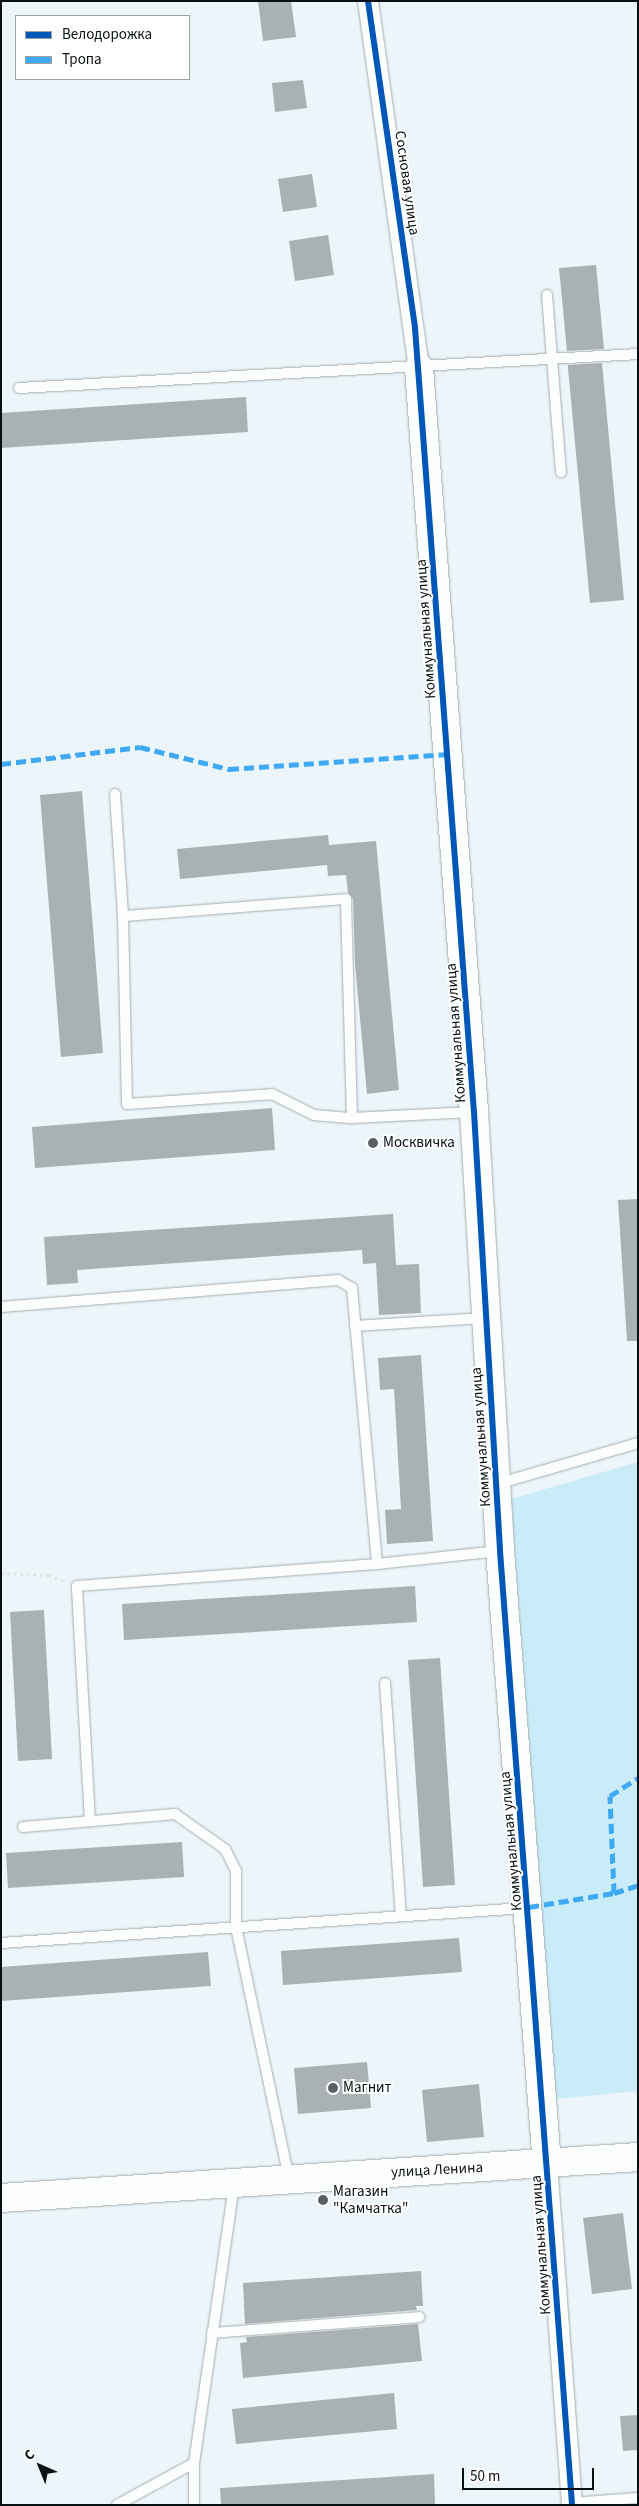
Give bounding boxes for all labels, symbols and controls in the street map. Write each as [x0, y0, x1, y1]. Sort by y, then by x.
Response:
legend [15, 15, 190, 80]
text: Велодорожка [62, 24, 152, 45]
text: Тропа [62, 49, 102, 70]
street label: Сосновая улица [391, 130, 423, 236]
street label: Коммунальная улица [412, 559, 440, 699]
street label: Коммунальная улица [442, 963, 470, 1103]
place label: Москвичка [383, 1134, 455, 1152]
marker: Москвичка [367, 1137, 379, 1149]
street label: Коммунальная улица [467, 1367, 495, 1507]
street label: Коммунальная улица [496, 1770, 526, 1912]
place label: Магнит [343, 2079, 391, 2097]
marker: Магнит [327, 2082, 339, 2094]
street label: улица Ленина [391, 2159, 483, 2181]
street label: Коммунальная улица [527, 2175, 555, 2315]
place label: Магазин "Камчатка" [333, 2182, 408, 2217]
marker: Магазин "Камчатка" [317, 2194, 329, 2206]
north arrow [15, 2441, 65, 2491]
text: С [20, 2445, 39, 2465]
scale bar [464, 2458, 596, 2490]
text: 50 m [470, 2466, 500, 2487]

